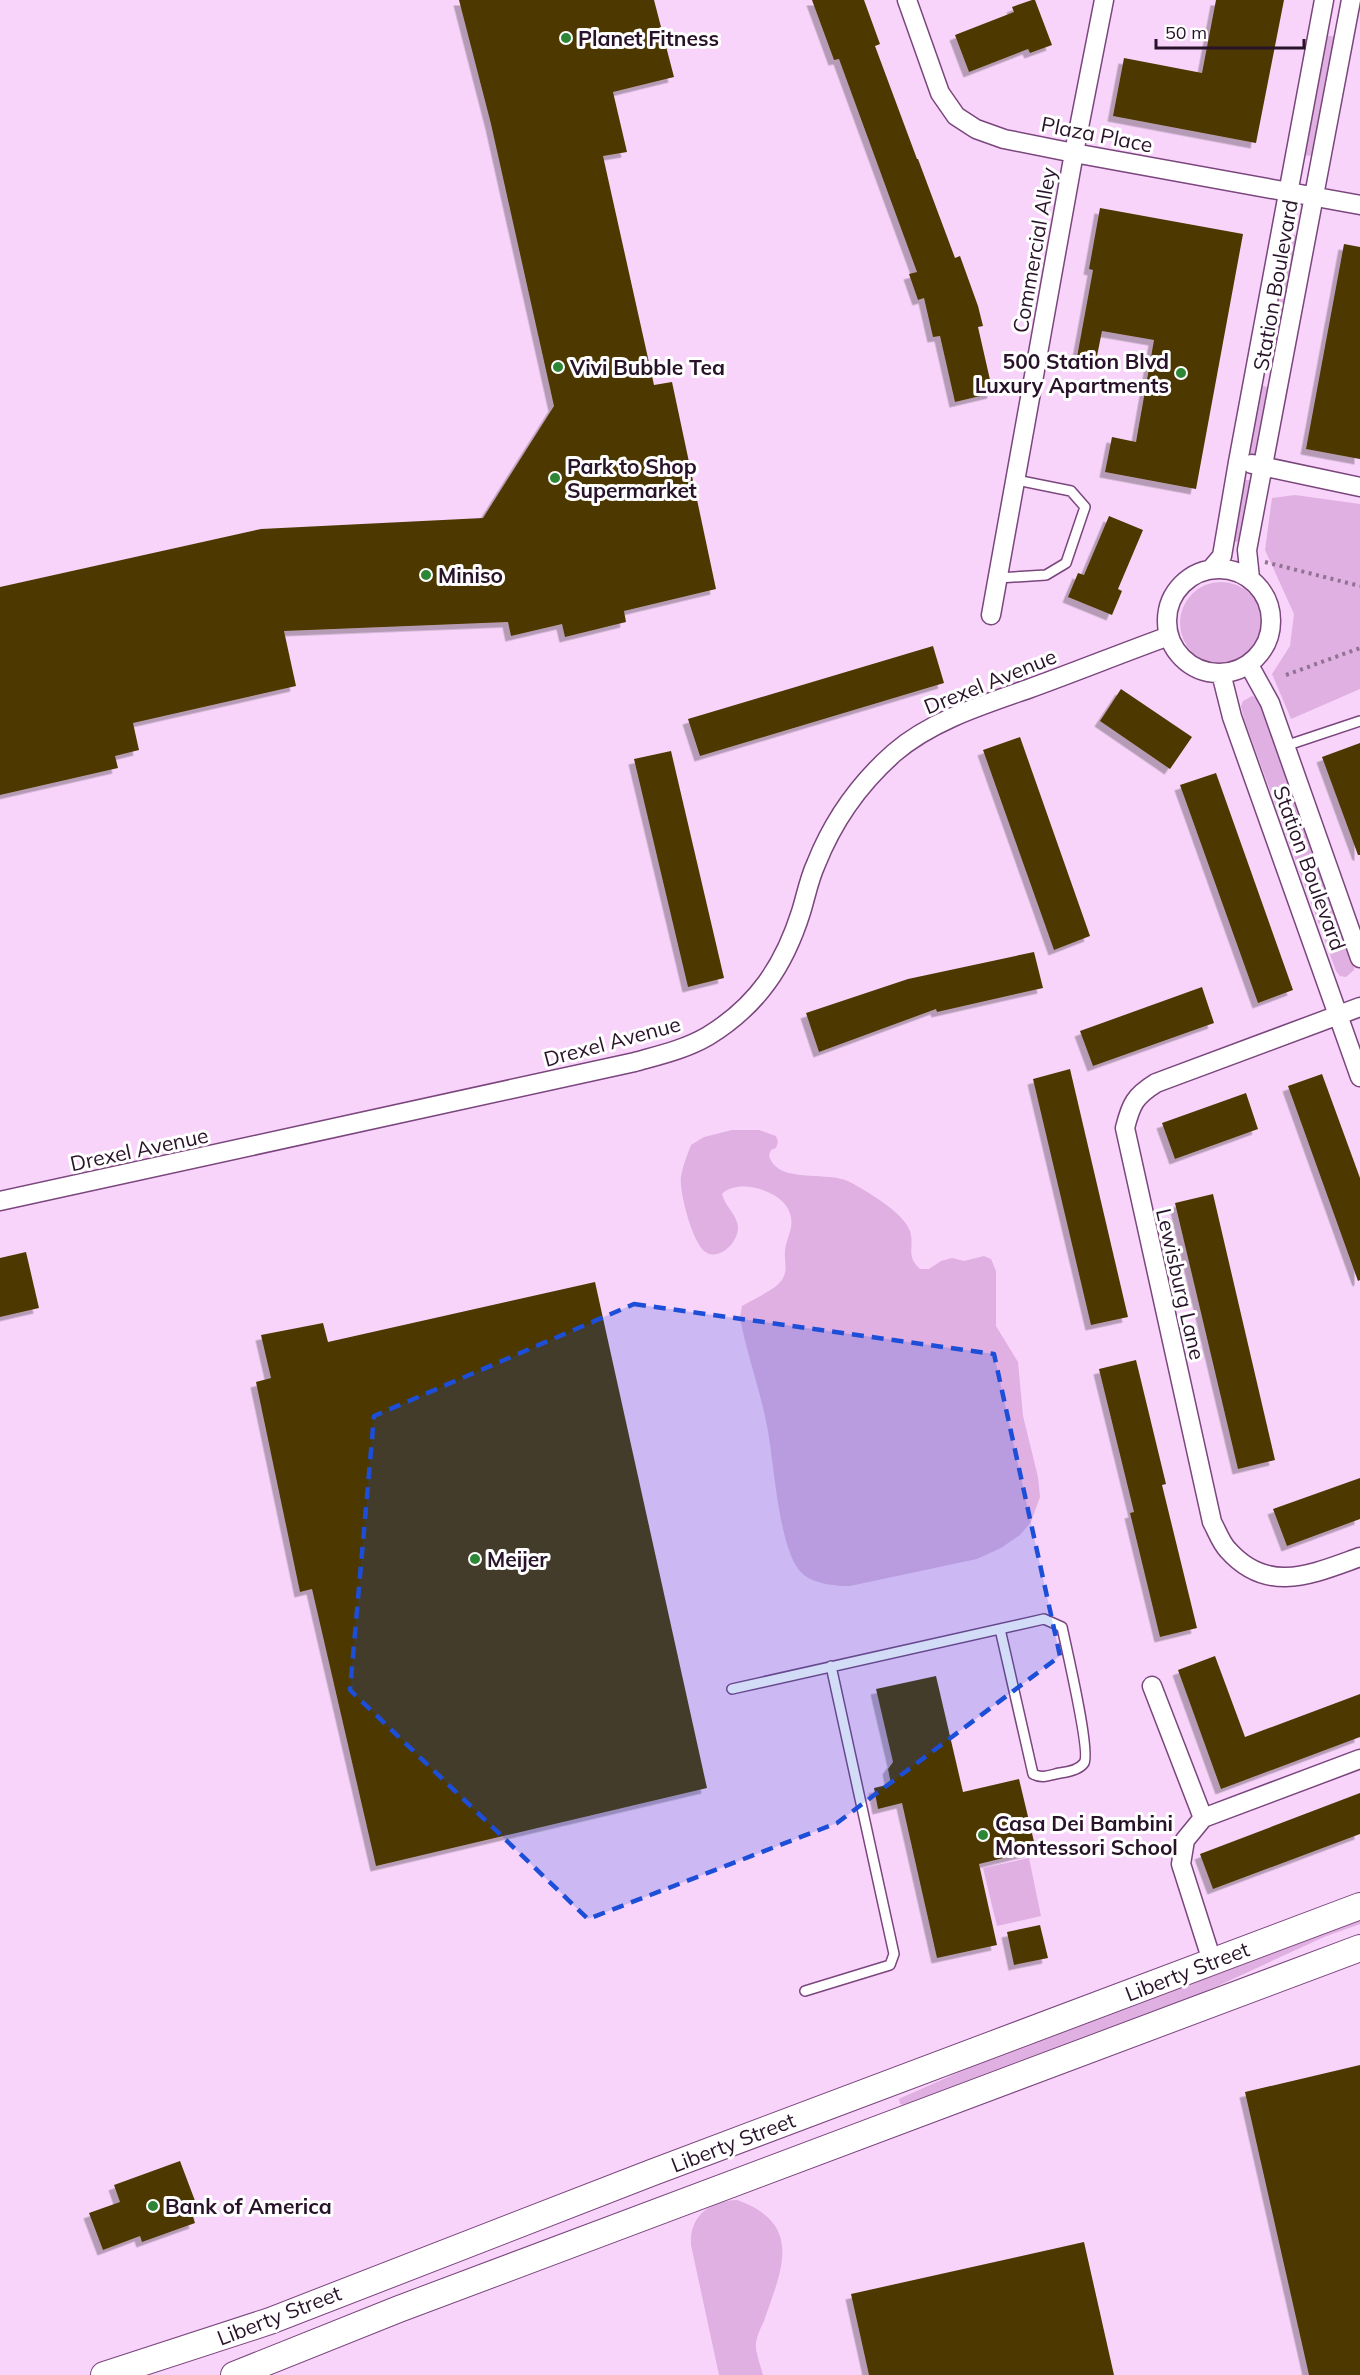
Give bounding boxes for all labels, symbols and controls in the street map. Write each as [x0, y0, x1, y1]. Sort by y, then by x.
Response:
scale bar [1156, 12, 1304, 50]
text: 50 m [1165, 21, 1207, 44]
place label: Planet Fitness [578, 25, 719, 51]
marker: Planet Fitness [559, 31, 573, 45]
street label: Plaza Place [1039, 110, 1155, 158]
street label: Commercial Alley [1007, 165, 1061, 335]
street label: Station Boulevard [1247, 197, 1303, 373]
place label: 500 Station Blvd Luxury Apartments [975, 348, 1169, 398]
place label: Vivi Bubble Tea [569, 354, 725, 380]
marker: Vivi Bubble Tea [551, 360, 565, 374]
marker: 500 Station Blvd Luxury Apartments [1174, 366, 1188, 380]
place label: Park to Shop Supermarket [567, 453, 697, 503]
marker: Park to Shop Supermarket [548, 471, 562, 485]
place label: Miniso [438, 562, 503, 588]
marker: Miniso [419, 568, 433, 582]
street label: Drexel Avenue [920, 643, 1060, 719]
street label: Station Boulevard [1268, 782, 1352, 954]
street label: Drexel Avenue [541, 1010, 683, 1072]
street label: Drexel Avenue [68, 1122, 210, 1176]
street label: Lewisburg Lane [1151, 1206, 1211, 1362]
place label: Meijer [487, 1546, 548, 1572]
marker: Meijer [468, 1552, 482, 1566]
place label: Casa Dei Bambini Montessori School [995, 1810, 1178, 1860]
marker: Casa Dei Bambini Montessori School [976, 1828, 990, 1842]
street label: Liberty Street [1121, 1935, 1253, 2007]
street label: Liberty Street [667, 2106, 799, 2178]
place label: Bank of America [165, 2193, 332, 2219]
marker: Bank of America [146, 2199, 160, 2213]
street label: Liberty Street [213, 2279, 345, 2351]

